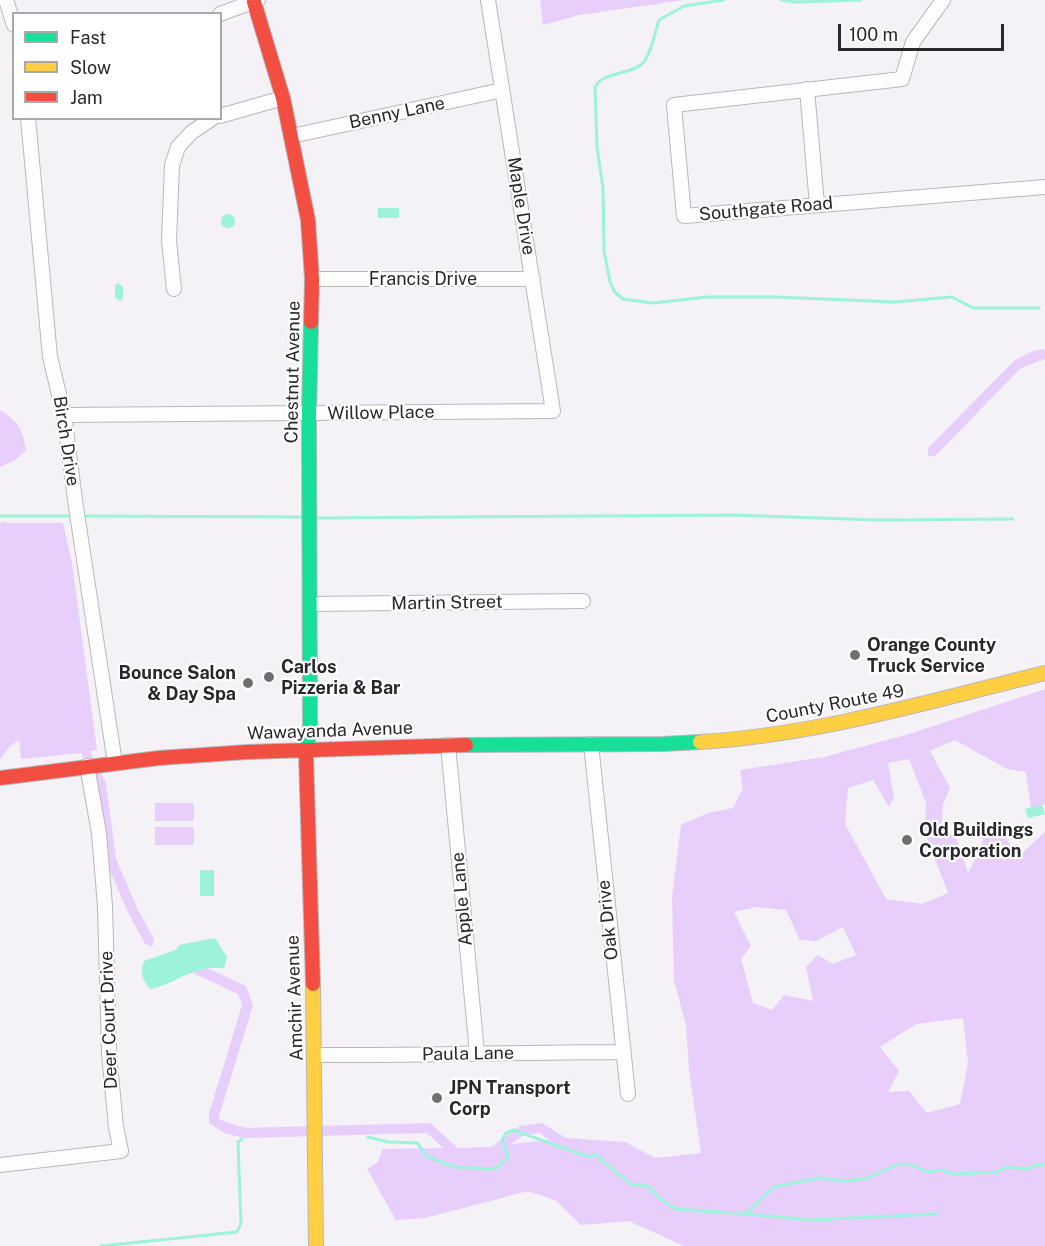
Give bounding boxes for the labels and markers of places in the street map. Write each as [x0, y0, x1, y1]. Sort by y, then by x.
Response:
place label: Orange County Truck Service [867, 634, 996, 676]
marker: Orange County Truck Service [848, 648, 862, 662]
place label: Carlos Pizzeria & Bar [281, 656, 401, 698]
place label: Bounce Salon & Day Spa [119, 662, 236, 704]
marker: Carlos Pizzeria & Bar [262, 670, 276, 684]
marker: Bounce Salon & Day Spa [241, 676, 255, 690]
place label: Old Buildings Corporation [919, 819, 1033, 862]
marker: Old Buildings Corporation [900, 833, 914, 847]
place label: JPN Transport Corp [449, 1077, 571, 1120]
marker: JPN Transport Corp [430, 1091, 444, 1105]

